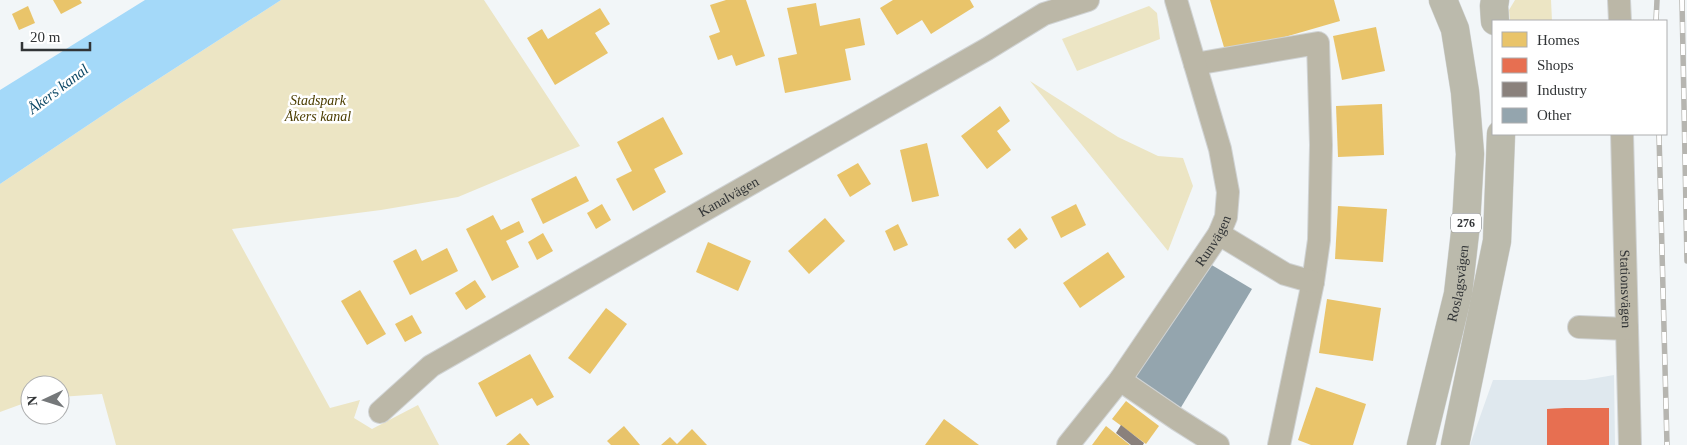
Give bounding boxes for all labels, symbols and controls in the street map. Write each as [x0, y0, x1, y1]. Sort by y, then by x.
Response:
scale bar [22, 20, 90, 52]
legend [1492, 20, 1667, 135]
text: 20 m [30, 29, 61, 45]
text: Homes [1537, 32, 1580, 48]
text: Shops [1537, 57, 1574, 73]
water label: Åkers kanal [24, 61, 91, 117]
text: Industry [1537, 82, 1587, 98]
park label: Stadspark Åkers kanal [284, 93, 351, 124]
text: Other [1537, 107, 1571, 123]
street label: Kanalvägen [696, 173, 761, 220]
street label: Runvägen [1192, 213, 1233, 269]
road number: 276 [1451, 214, 1481, 232]
street label: Roslagsvägen [1444, 244, 1471, 323]
street label: Stationsvägen [1617, 249, 1634, 328]
north arrow [20, 375, 70, 425]
text: N [25, 395, 40, 406]

